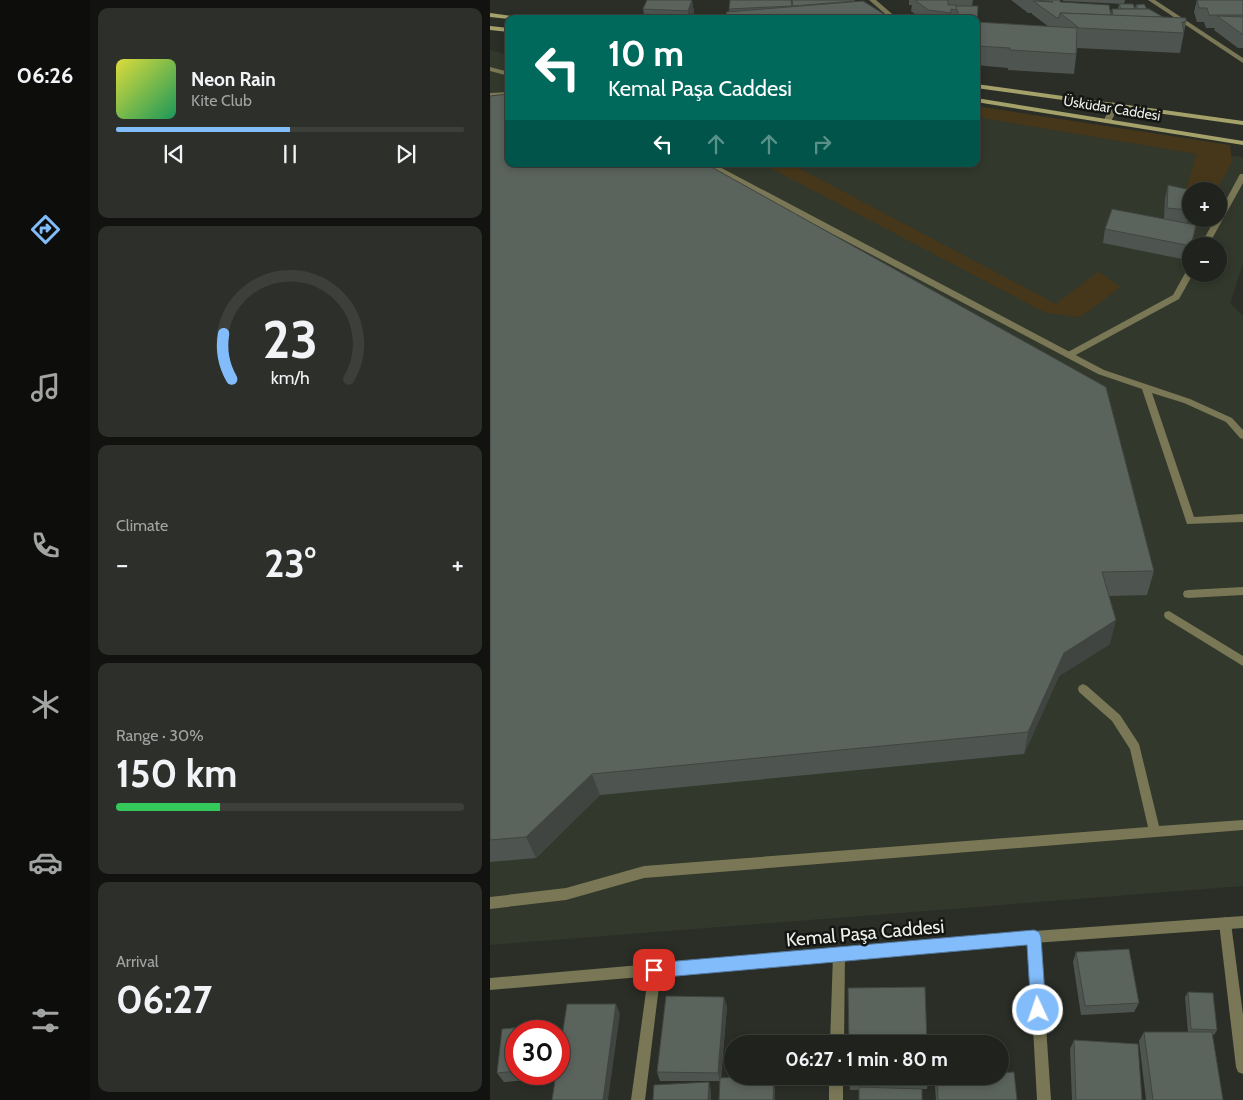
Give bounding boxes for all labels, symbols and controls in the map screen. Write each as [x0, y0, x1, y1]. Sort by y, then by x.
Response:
text: 10 m [608, 32, 684, 75]
icon: left [525, 35, 590, 100]
text: 06:26 [17, 62, 73, 89]
text: Neon Rain [191, 68, 276, 91]
text: Kemal Paşa Caddesi [608, 75, 792, 102]
text: Kite Club [191, 91, 252, 110]
street label: Üsküdar Caddesi [1062, 91, 1162, 125]
icon: left [649, 130, 677, 158]
icon: ahead [702, 130, 730, 158]
icon: ahead [755, 130, 783, 158]
icon: right [808, 130, 836, 158]
icon: previous [160, 140, 188, 168]
icon: pause [276, 140, 304, 168]
icon: next [392, 140, 420, 168]
map controls [1182, 182, 1227, 282]
button: + [1182, 182, 1227, 227]
icon: directions [28, 212, 63, 247]
button: − [1182, 237, 1227, 282]
text: 23 [262, 308, 318, 371]
text: km/h [270, 367, 310, 388]
icon: music [28, 370, 63, 405]
text: Climate [116, 516, 168, 535]
icon: phone [28, 528, 63, 563]
text: 23° [264, 540, 316, 587]
text: − [116, 547, 128, 581]
text: + [452, 547, 464, 581]
icon: climate [28, 687, 63, 722]
text: Range · 30% [116, 726, 204, 745]
text: 150 km [116, 750, 237, 797]
icon: car [28, 845, 63, 880]
street label: Kemal Paşa Caddesi [785, 915, 945, 951]
pin [633, 949, 675, 991]
text: Arrival [116, 952, 159, 971]
icon: arrive [640, 956, 668, 984]
text: 06:27 [116, 976, 212, 1023]
position arrow [1011, 983, 1063, 1035]
icon: filters [28, 1003, 63, 1038]
speed limit sign: 30 [505, 1020, 570, 1085]
text: 06:27 · 1 min · 80 m [785, 1048, 948, 1071]

